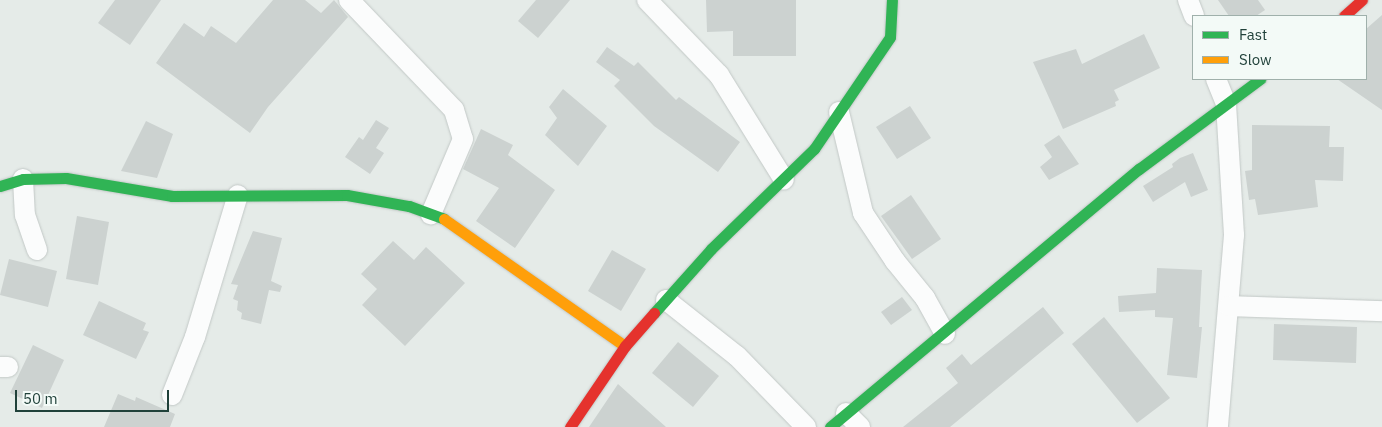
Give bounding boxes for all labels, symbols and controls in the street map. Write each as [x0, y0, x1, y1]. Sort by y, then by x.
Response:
legend [1192, 15, 1367, 80]
text: Fast [1239, 25, 1267, 44]
text: Slow [1239, 50, 1272, 69]
scale bar [18, 380, 171, 412]
text: 50 m [23, 389, 58, 408]

